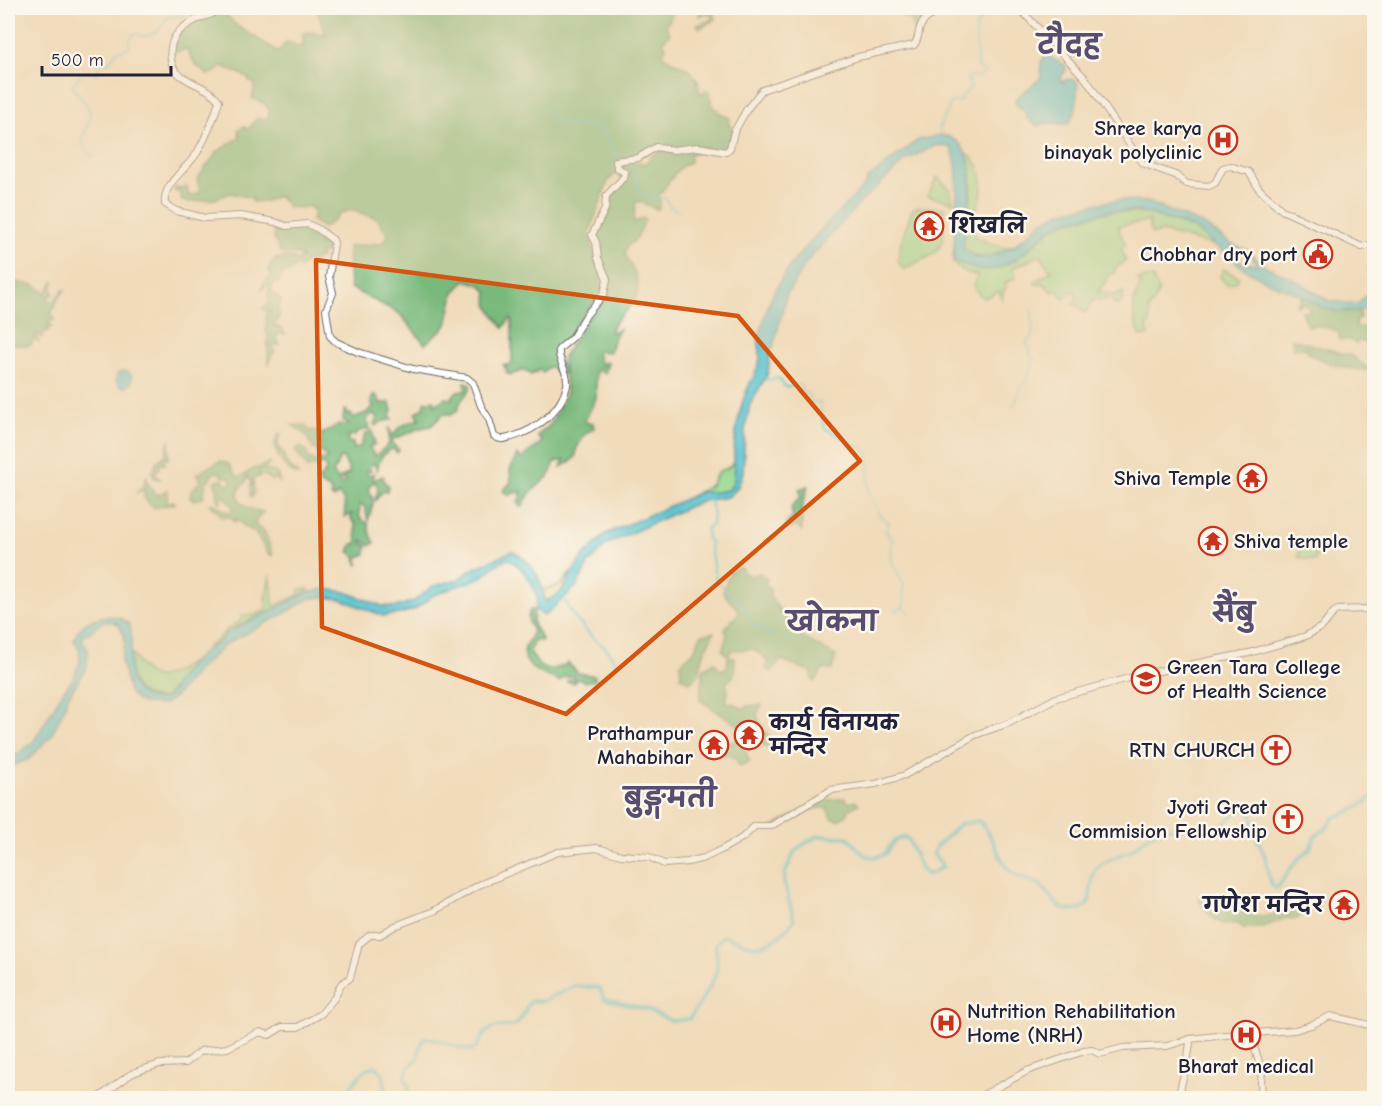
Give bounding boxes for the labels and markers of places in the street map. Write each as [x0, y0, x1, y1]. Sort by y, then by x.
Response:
place label: Shree karya binayak polyclinic [1044, 116, 1202, 164]
hospital icon: Shree karya binayak polyclinic [1207, 124, 1239, 156]
temple icon: शिखलि [913, 210, 945, 242]
place label: शिखलि [948, 210, 1028, 238]
public building icon: Chobhar dry port [1302, 238, 1334, 270]
place label: Chobhar dry port [1140, 242, 1298, 266]
temple icon: Shiva Temple [1236, 462, 1268, 494]
place label: Shiva Temple [1114, 466, 1231, 490]
temple icon: Shiva temple [1197, 525, 1229, 557]
place label: Shiva temple [1234, 529, 1348, 553]
place label: Green Tara College of Health Science [1167, 655, 1341, 703]
school or university icon: Green Tara College of Health Science [1130, 663, 1162, 695]
place label: कार्य विनायक मन्दिर [768, 706, 900, 759]
temple icon: कार्य विनायक मन्दिर [733, 719, 765, 751]
place label: Prathampur Mahabihar [587, 721, 694, 769]
temple icon: Prathampur Mahabihar [698, 729, 730, 761]
church icon: RTN CHURCH [1260, 734, 1292, 766]
place label: RTN CHURCH [1129, 738, 1255, 762]
place label: Jyoti Great Commision Fellowship [1069, 795, 1268, 843]
church icon: Jyoti Great Commision Fellowship [1272, 803, 1304, 835]
place label: गणेश मन्दिर [1201, 887, 1325, 917]
temple icon: गणेश मन्दिर [1328, 889, 1360, 921]
place label: Nutrition Rehabilitation Home (NRH) [967, 999, 1176, 1047]
hospital icon: Nutrition Rehabilitation Home (NRH) [930, 1007, 962, 1039]
hospital icon: Bharat medical [1230, 1019, 1262, 1051]
place label: Bharat medical [1178, 1054, 1314, 1078]

